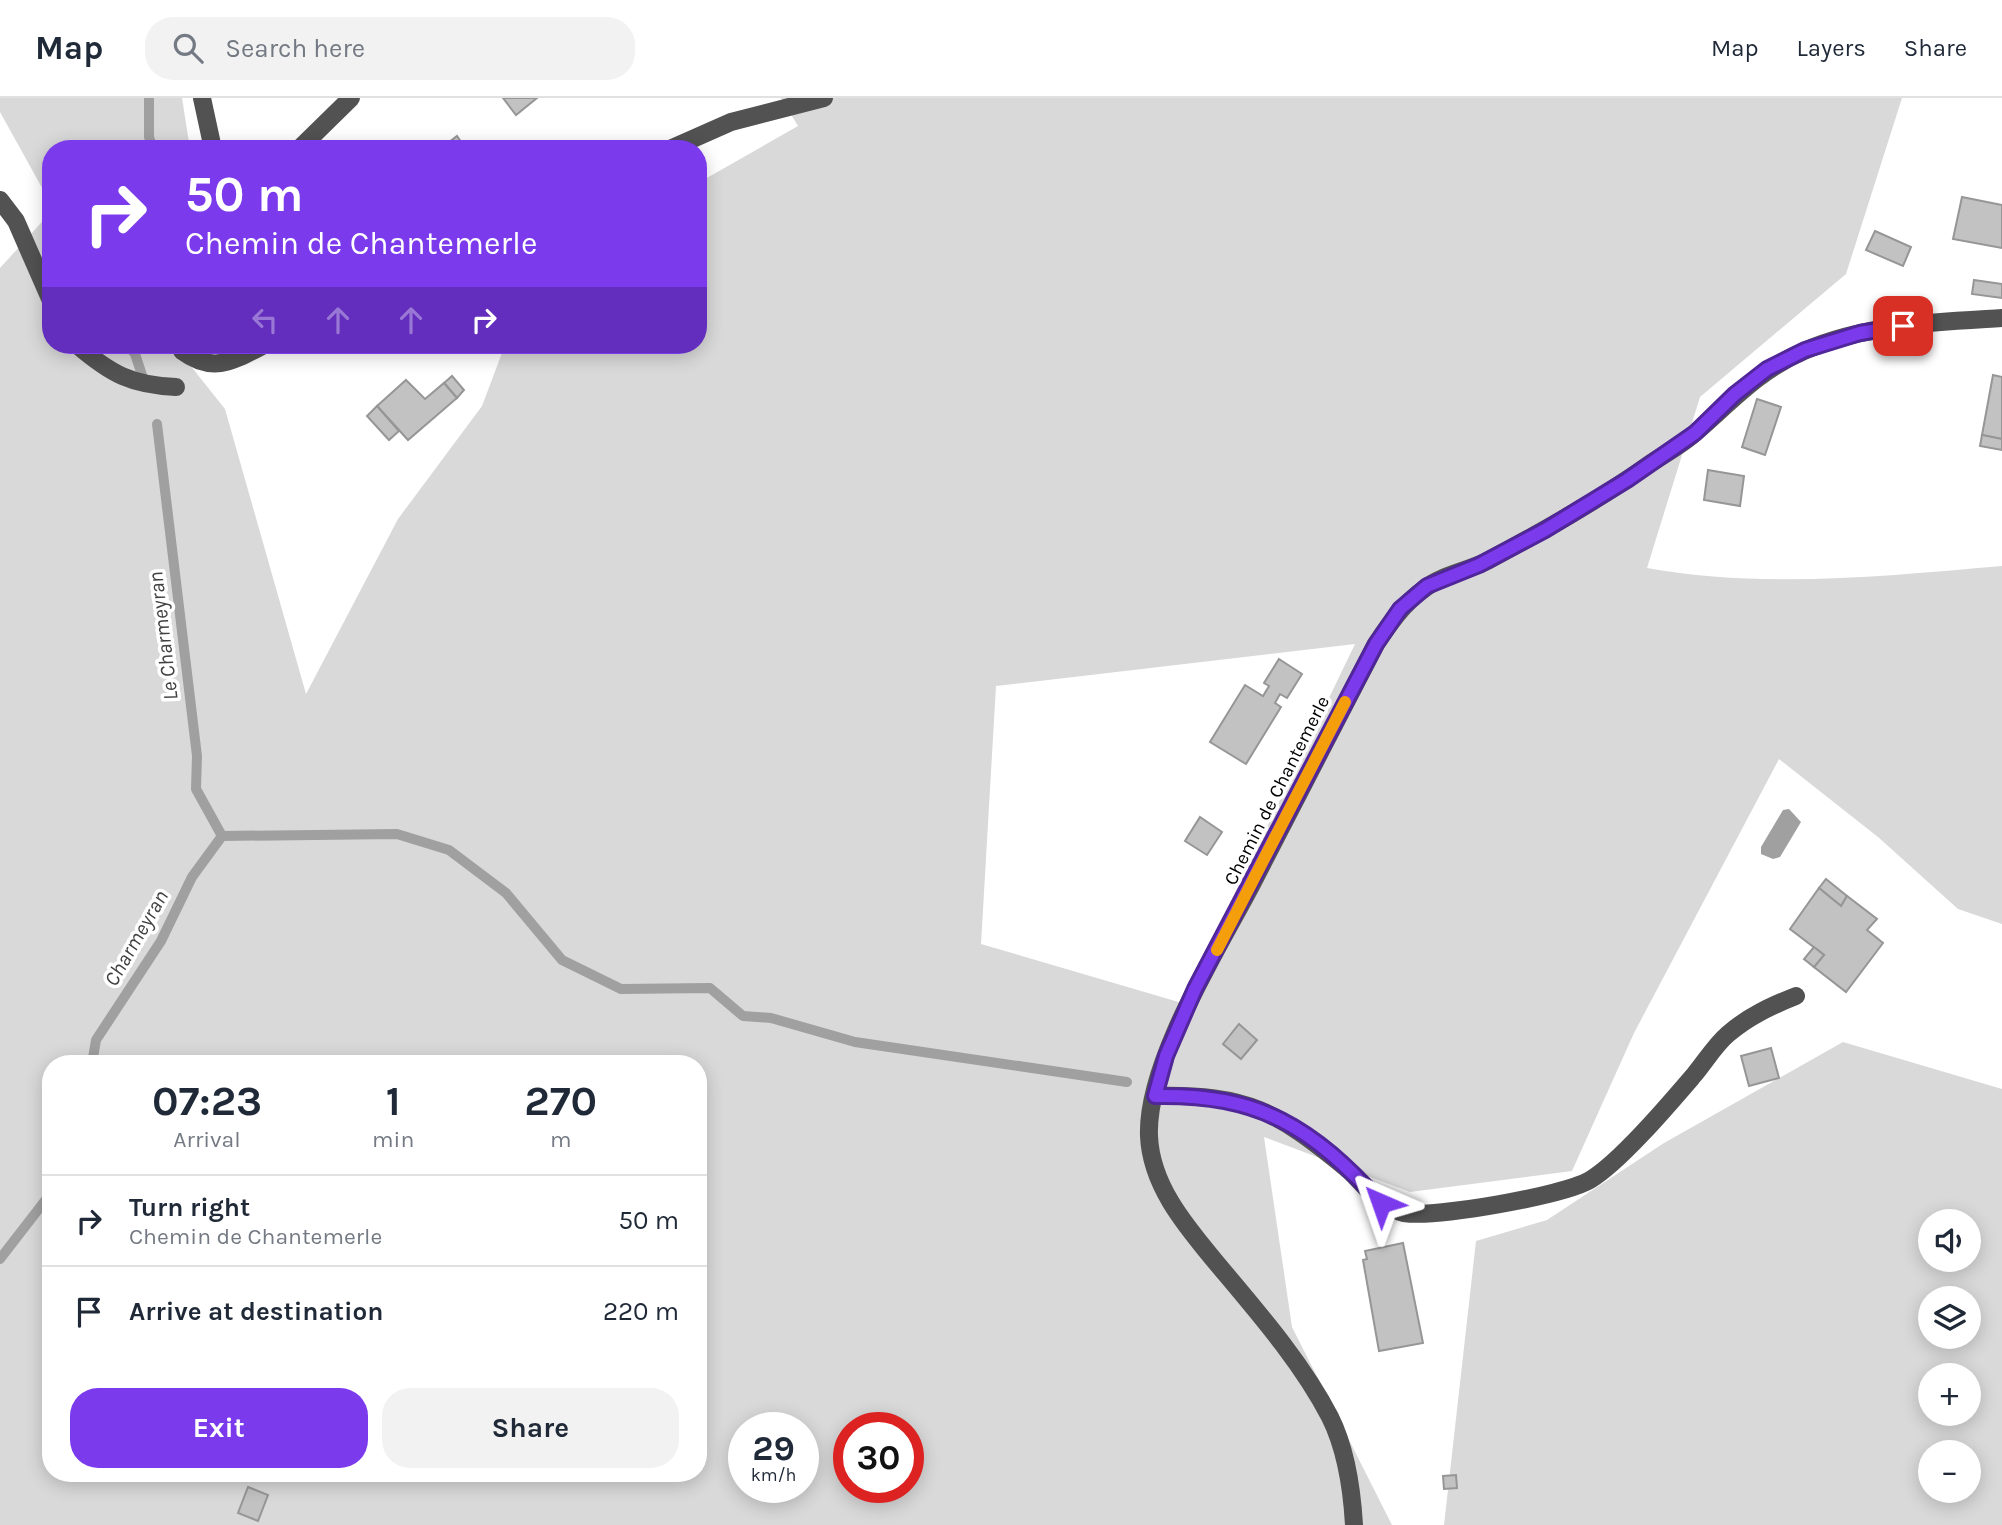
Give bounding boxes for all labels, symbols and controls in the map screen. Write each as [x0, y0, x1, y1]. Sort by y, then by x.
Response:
search box [145, 17, 635, 80]
text: Map [35, 29, 103, 67]
icon: search [169, 29, 207, 67]
text: Search here [225, 33, 365, 64]
text: Map [1711, 34, 1759, 62]
text: Layers [1797, 34, 1866, 62]
text: Share [1904, 34, 1967, 62]
text: 50 m [185, 166, 303, 223]
icon: right [70, 168, 161, 259]
text: Chemin de Chantemerle [185, 225, 537, 262]
pin [1873, 296, 1933, 356]
icon: left [246, 301, 284, 339]
icon: ahead [319, 301, 357, 339]
icon: ahead [392, 301, 430, 339]
icon: right [465, 301, 503, 339]
icon: arrive [1884, 307, 1922, 345]
water label: Le Charmeyran [143, 570, 183, 702]
street label: Chemin de Chantemerle [1220, 692, 1334, 889]
water label: Charmeyran [99, 886, 173, 990]
text: 07:23 [152, 1076, 262, 1126]
text: 1 [386, 1076, 401, 1126]
text: 270 [524, 1076, 597, 1126]
text: Arrival [173, 1126, 241, 1153]
text: min [372, 1126, 414, 1153]
text: m [550, 1126, 571, 1153]
position arrow [1344, 1166, 1418, 1240]
text: Turn right [129, 1192, 250, 1223]
icon: right [70, 1202, 108, 1240]
text: 50 m [618, 1205, 679, 1236]
map controls [1918, 1209, 1981, 1503]
button: sound [1918, 1209, 1981, 1272]
text: Chemin de Chantemerle [129, 1223, 382, 1250]
button: layers [1918, 1286, 1981, 1349]
icon: arrive [70, 1293, 108, 1331]
text: Arrive at destination [129, 1296, 383, 1327]
text: 220 m [603, 1296, 679, 1327]
button: + [1918, 1363, 1981, 1426]
button: Exit [70, 1388, 368, 1468]
button: Share [382, 1388, 679, 1468]
speed limit sign: 30 [833, 1412, 924, 1503]
text: 29 [752, 1428, 795, 1469]
button: − [1918, 1440, 1981, 1503]
text: km/h [751, 1464, 796, 1486]

